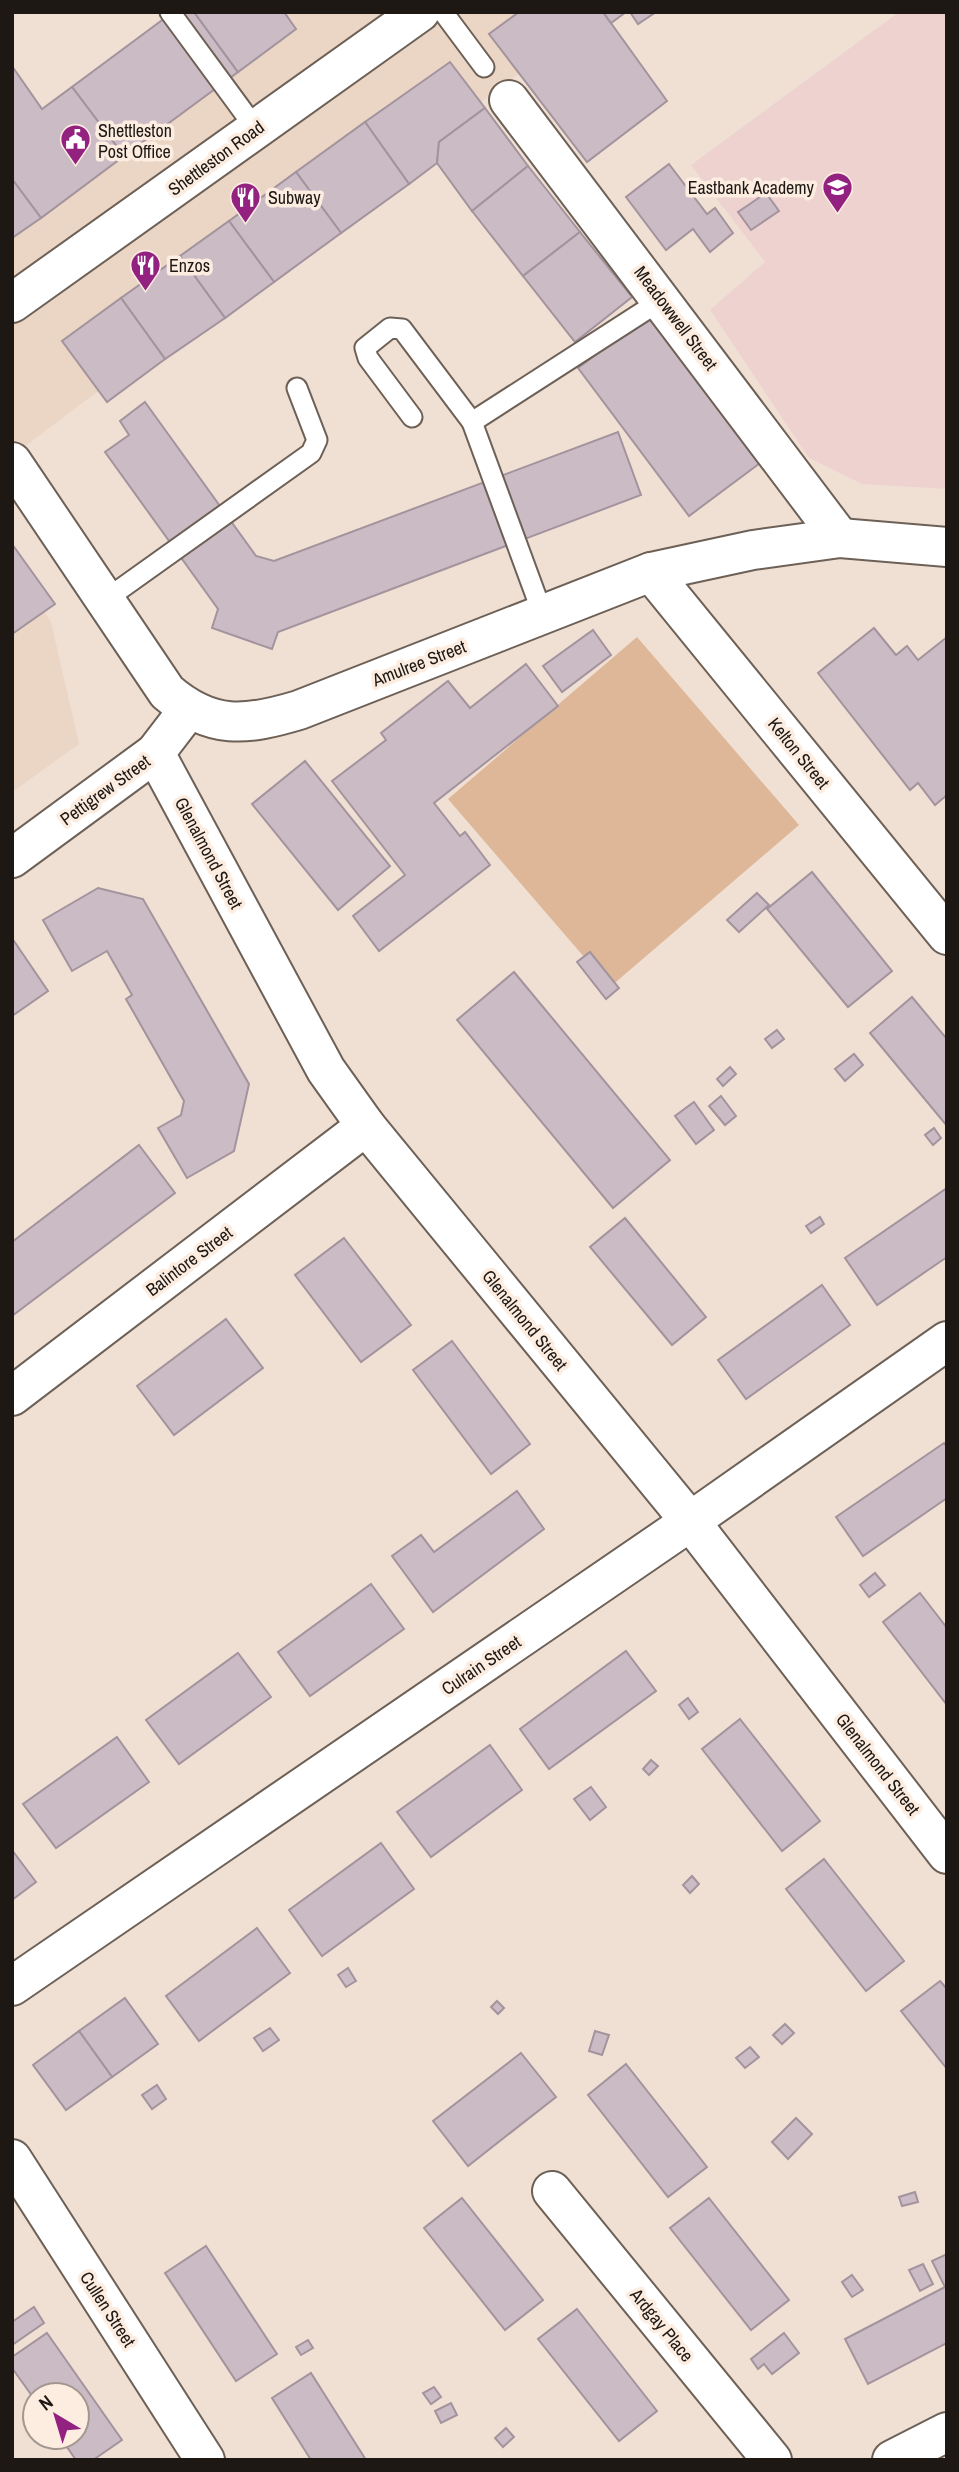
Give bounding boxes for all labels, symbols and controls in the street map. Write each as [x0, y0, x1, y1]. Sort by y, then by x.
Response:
street label: Shettleston Road [163, 115, 269, 201]
place label: Shettleston Post Office [98, 118, 172, 164]
public building icon: Shettleston Post Office [58, 123, 92, 167]
school or university icon: Eastbank Academy [820, 170, 854, 214]
place label: Eastbank Academy [688, 175, 815, 200]
restaurant icon: Subway [228, 180, 262, 224]
place label: Subway [268, 185, 321, 210]
restaurant icon: Enzos [129, 248, 163, 292]
place label: Enzos [169, 253, 210, 278]
street label: Meadowwell Street [628, 261, 724, 375]
street label: Amulree Street [368, 634, 469, 693]
street label: Kelton Street [762, 712, 836, 794]
street label: Pettigrew Street [55, 749, 155, 831]
street label: Glenalmond Street [169, 793, 249, 913]
street label: Balintore Street [141, 1220, 237, 1302]
street label: Glenalmond Street [477, 1264, 573, 1376]
street label: Culrain Street [436, 1629, 526, 1701]
street label: Glenalmond Street [830, 1708, 926, 1820]
street label: Cullen Street [74, 2266, 142, 2352]
street label: Ardgay Place [624, 2282, 699, 2367]
north arrow [21, 2381, 91, 2451]
text: N [33, 2389, 58, 2416]

